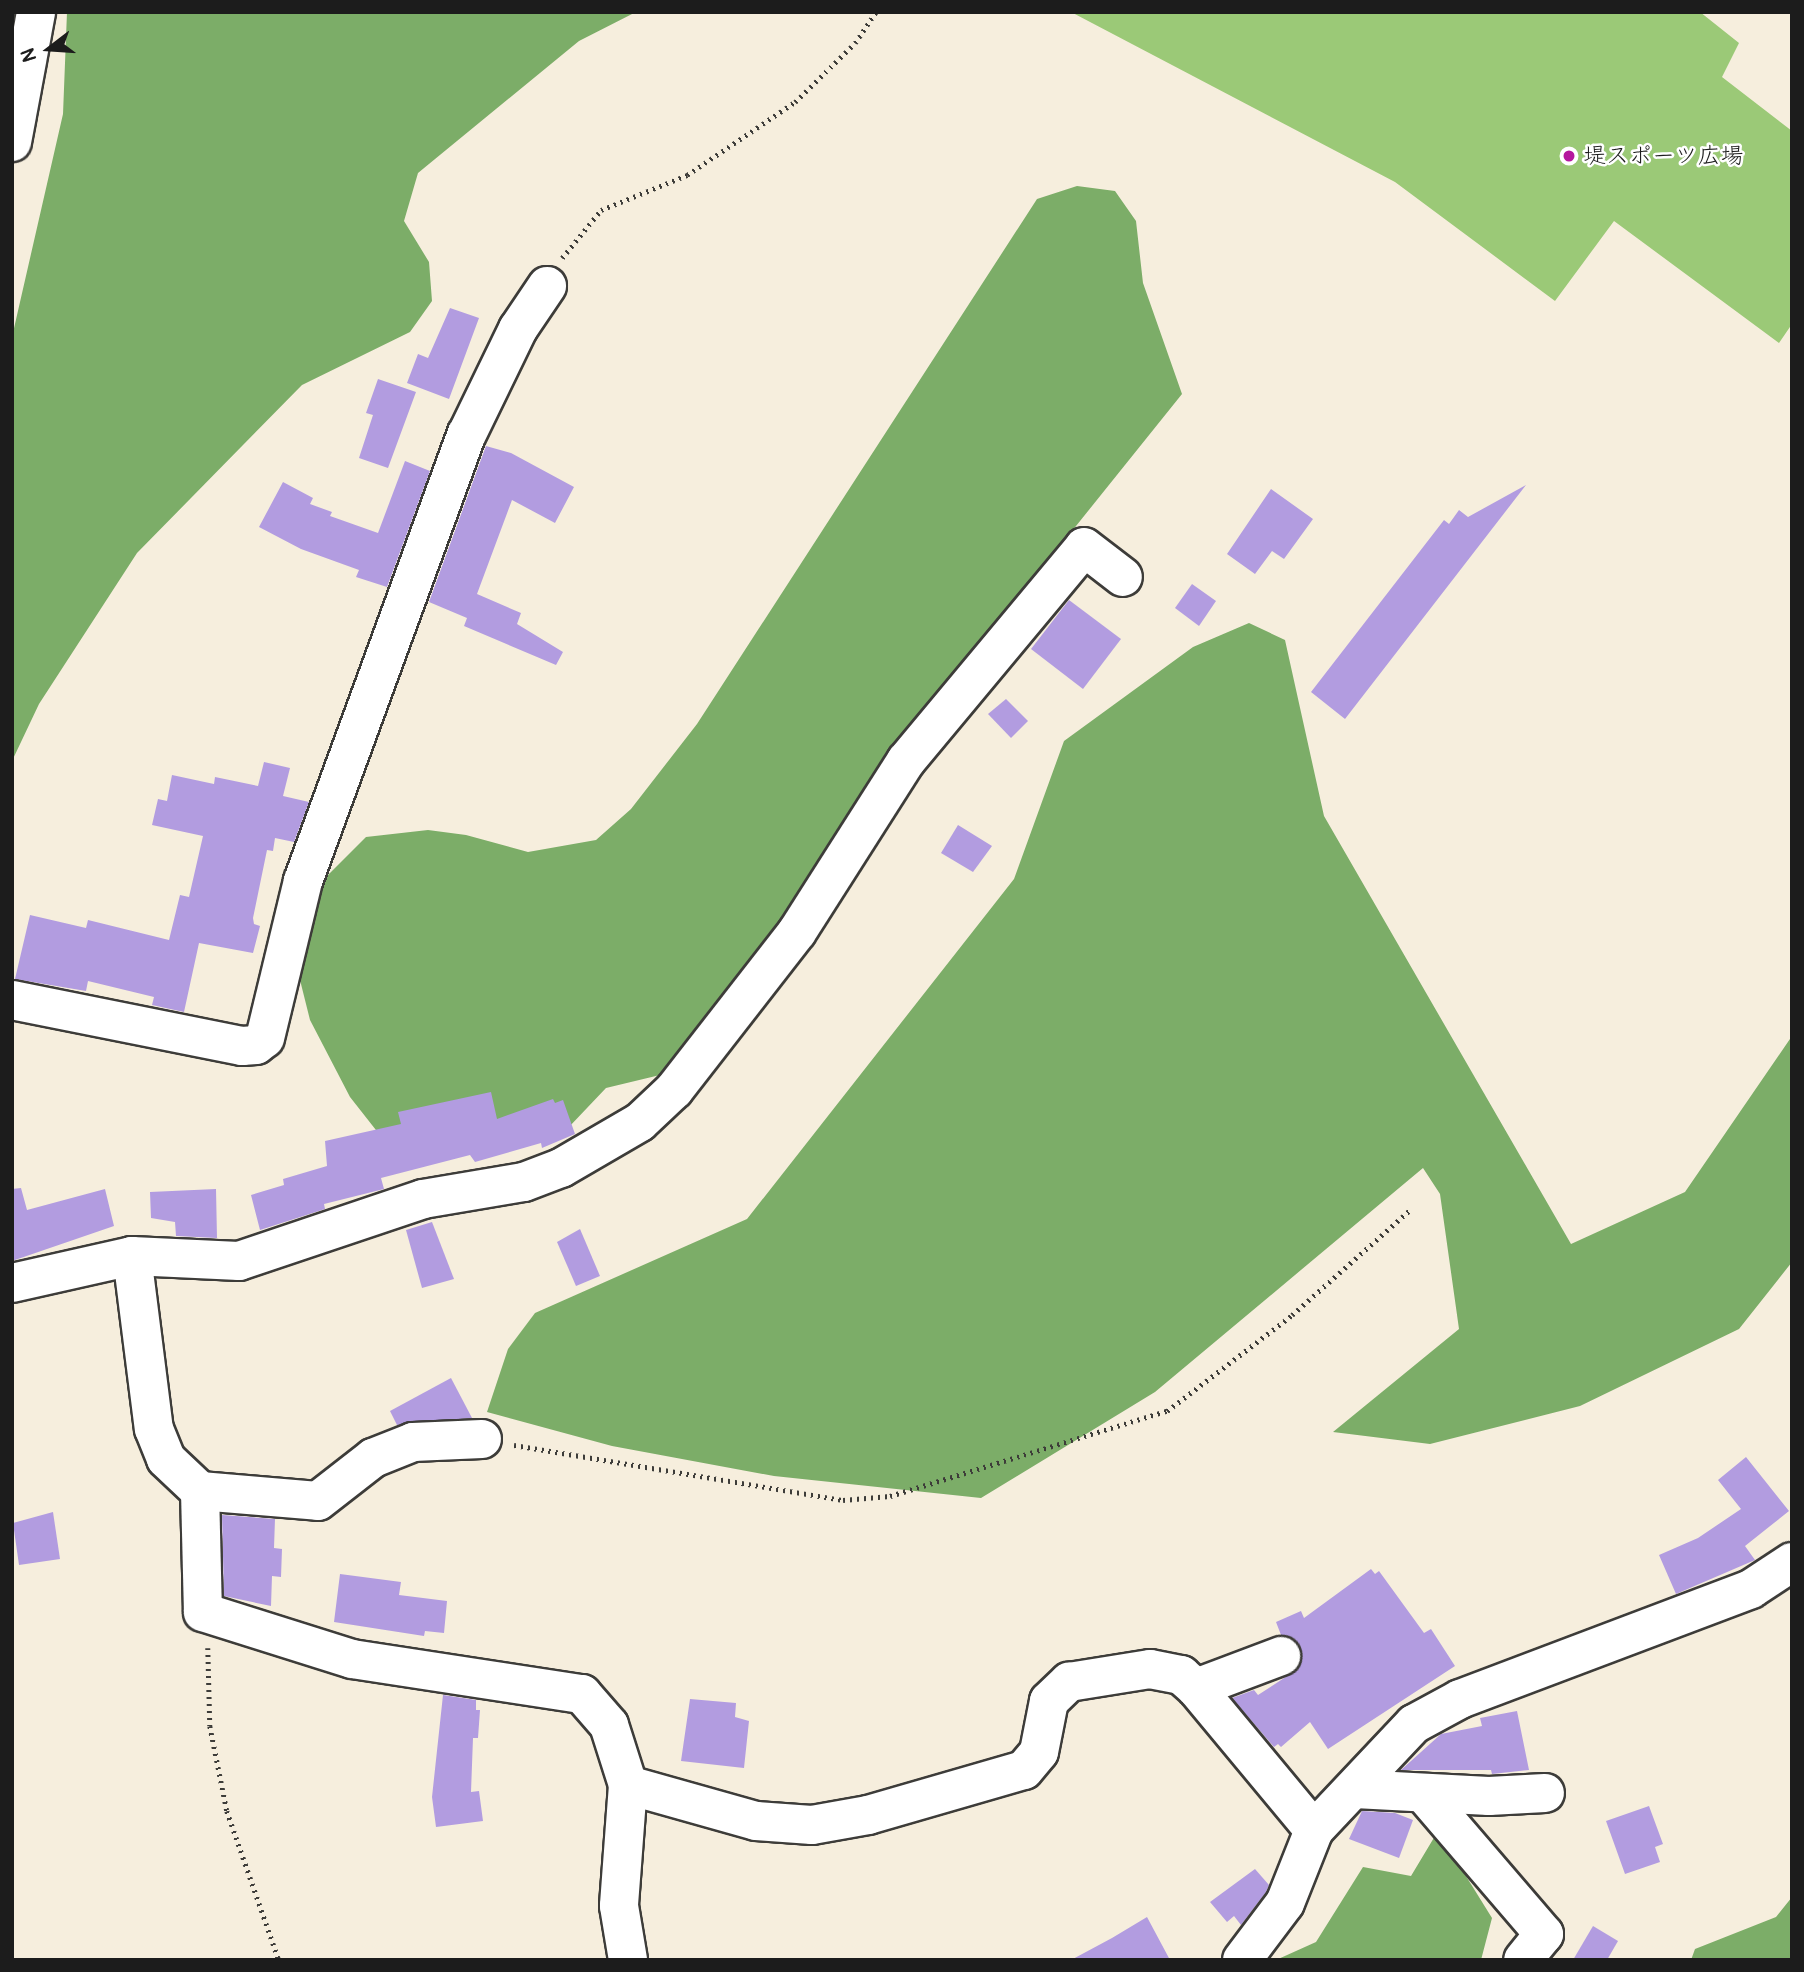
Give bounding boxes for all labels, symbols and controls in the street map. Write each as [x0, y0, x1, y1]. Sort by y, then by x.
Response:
north arrow [14, 14, 84, 84]
text: N [16, 45, 42, 65]
place label: 堤スポーツ広場 [1583, 142, 1744, 170]
marker: 堤スポーツ広場 [1561, 148, 1577, 164]

